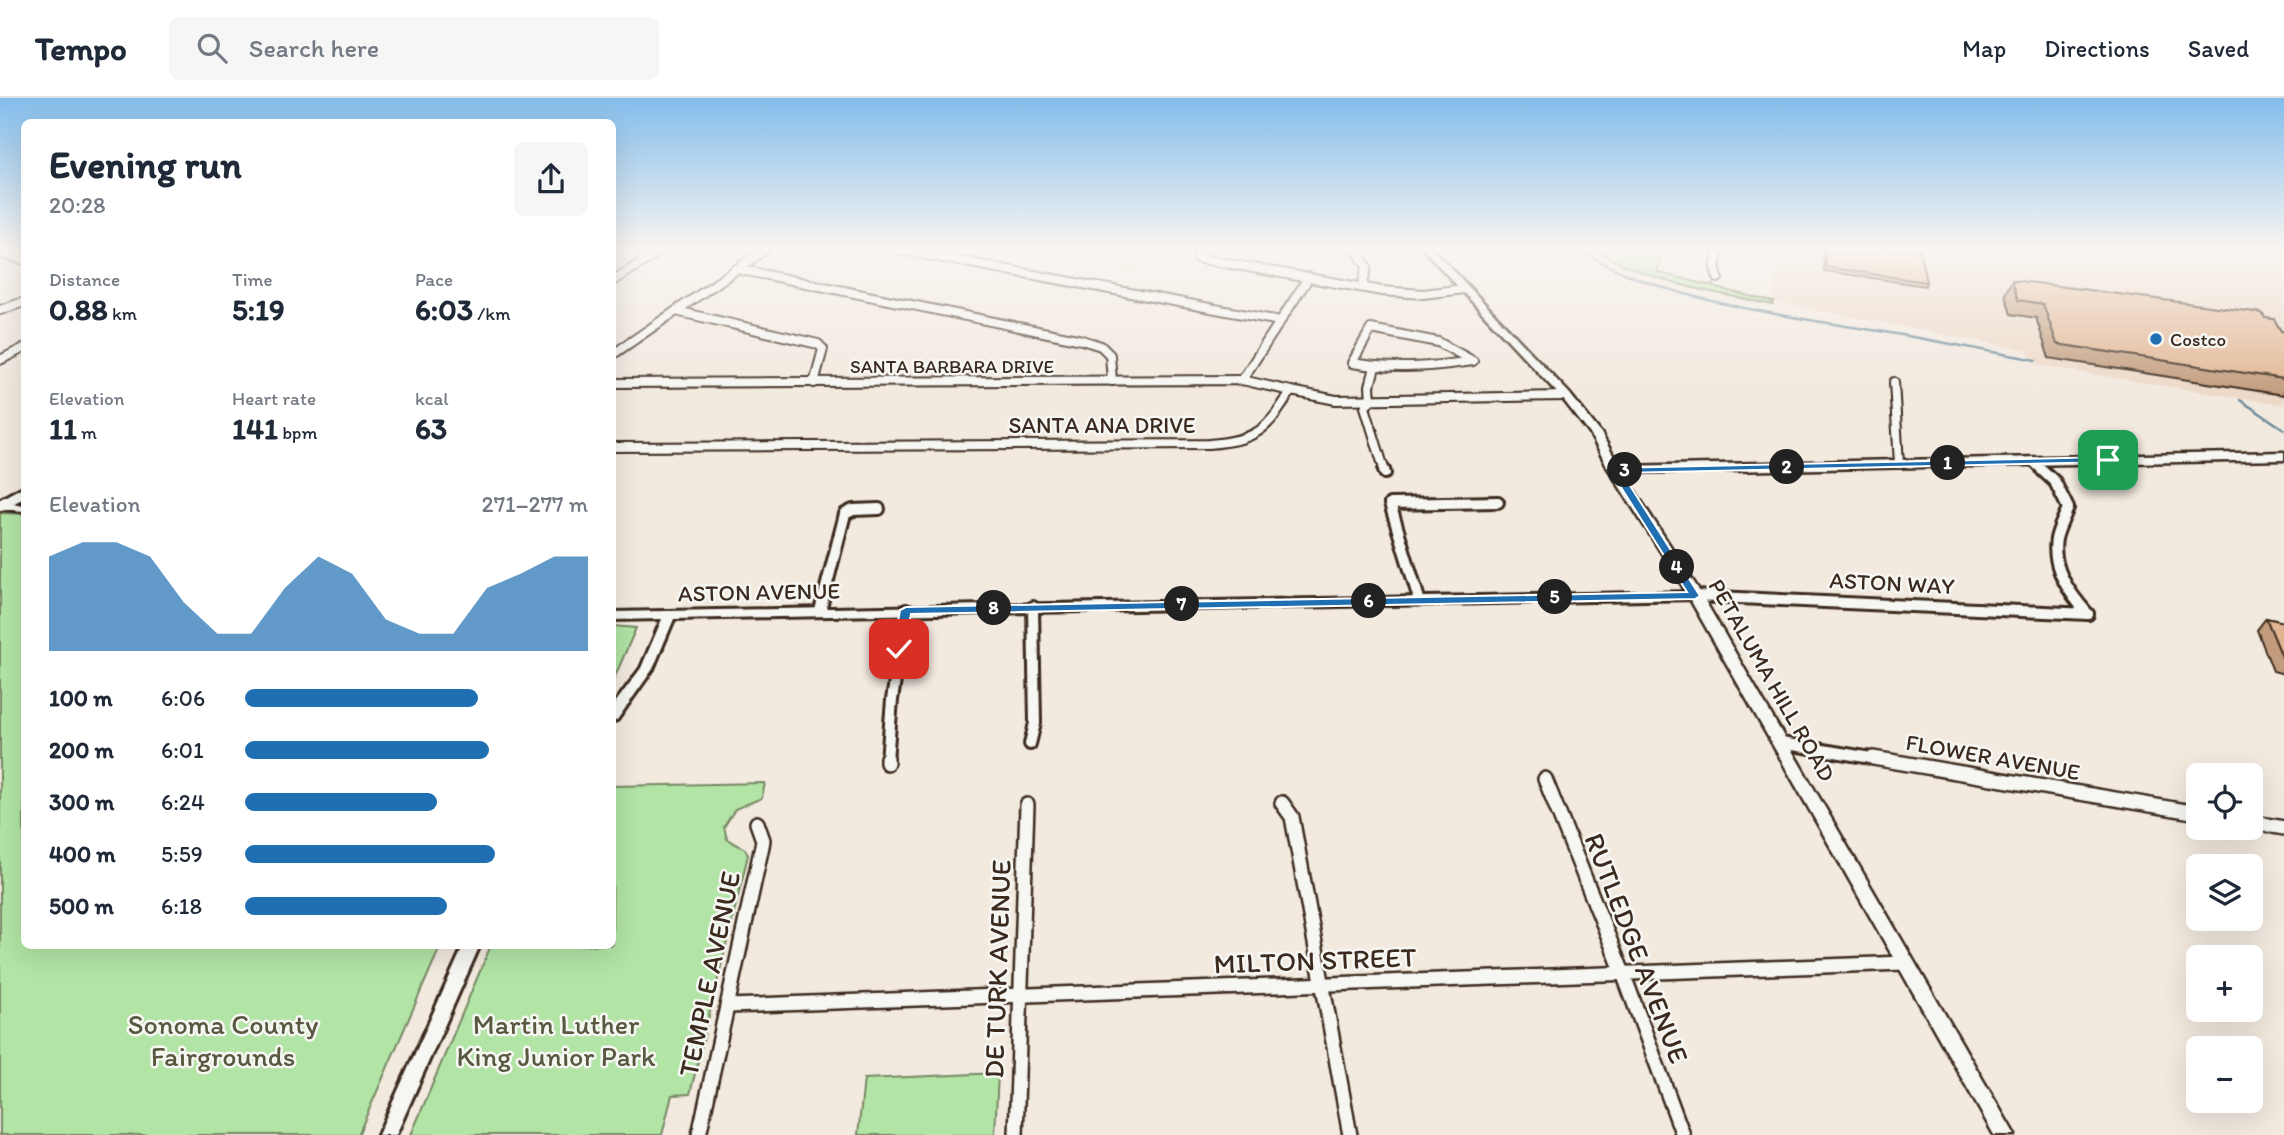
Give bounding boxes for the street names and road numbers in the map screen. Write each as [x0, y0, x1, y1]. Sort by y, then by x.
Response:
street label: SANTA BARBARA DRIVE [850, 355, 1054, 378]
street label: SANTA ANA DRIVE [1008, 411, 1196, 439]
street label: ASTON WAY [1829, 566, 1955, 600]
street label: PETALUMA HILL ROAD [1703, 574, 1841, 786]
street label: ASTON AVENUE [678, 577, 841, 607]
street label: FLOWER AVENUE [1904, 728, 2082, 786]
street label: RUTLEDGE AVENUE [1577, 828, 1697, 1068]
street label: DE TURK AVENUE [976, 859, 1018, 1079]
street label: TEMPLE AVENUE [671, 868, 747, 1080]
street label: MILTON STREET [1213, 939, 1417, 981]

